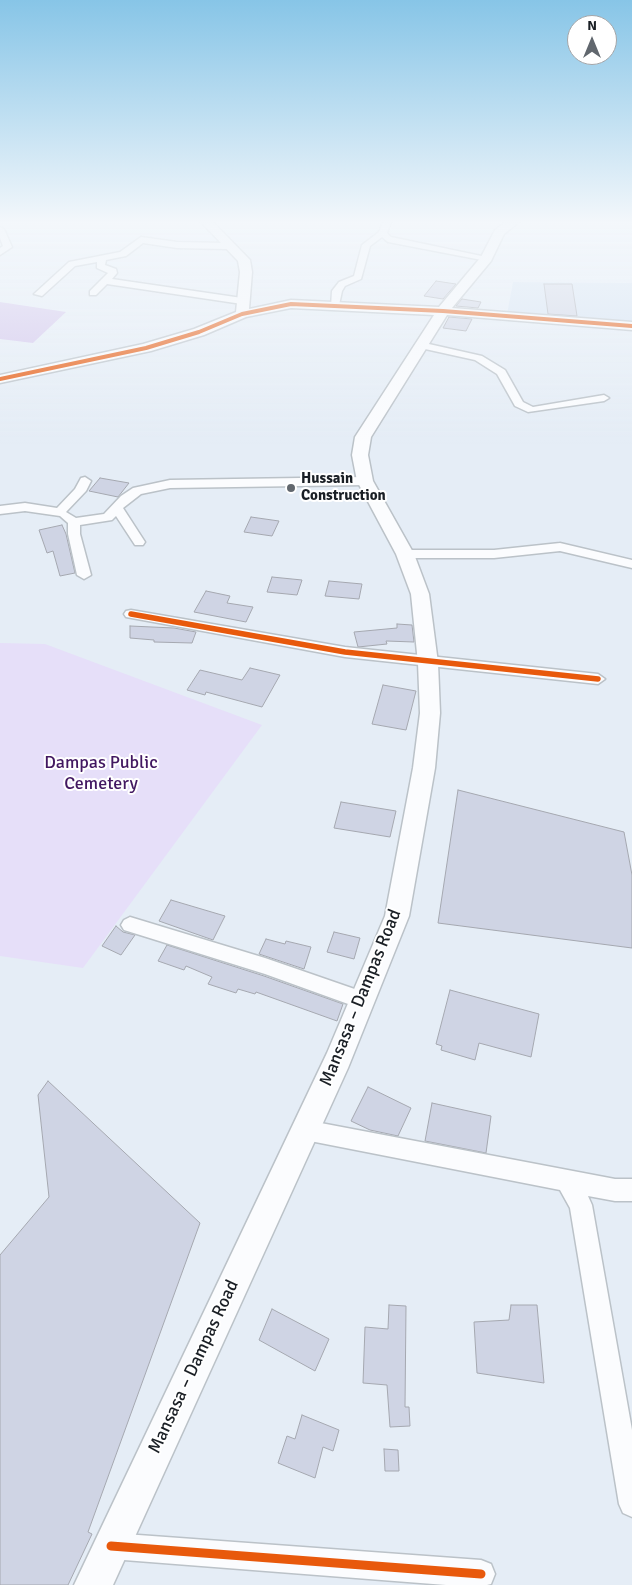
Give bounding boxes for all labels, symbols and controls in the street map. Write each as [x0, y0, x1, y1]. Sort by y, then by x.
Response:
north arrow [567, 15, 617, 65]
text: N [587, 17, 597, 34]
place label: Hussain Construction [301, 470, 386, 505]
marker: Hussain Construction [285, 482, 297, 494]
park label: Dampas Public Cemetery [44, 752, 158, 794]
street label: Mansasa – Dampas Road [316, 906, 406, 1090]
street label: Mansasa – Dampas Road [144, 1277, 244, 1457]

